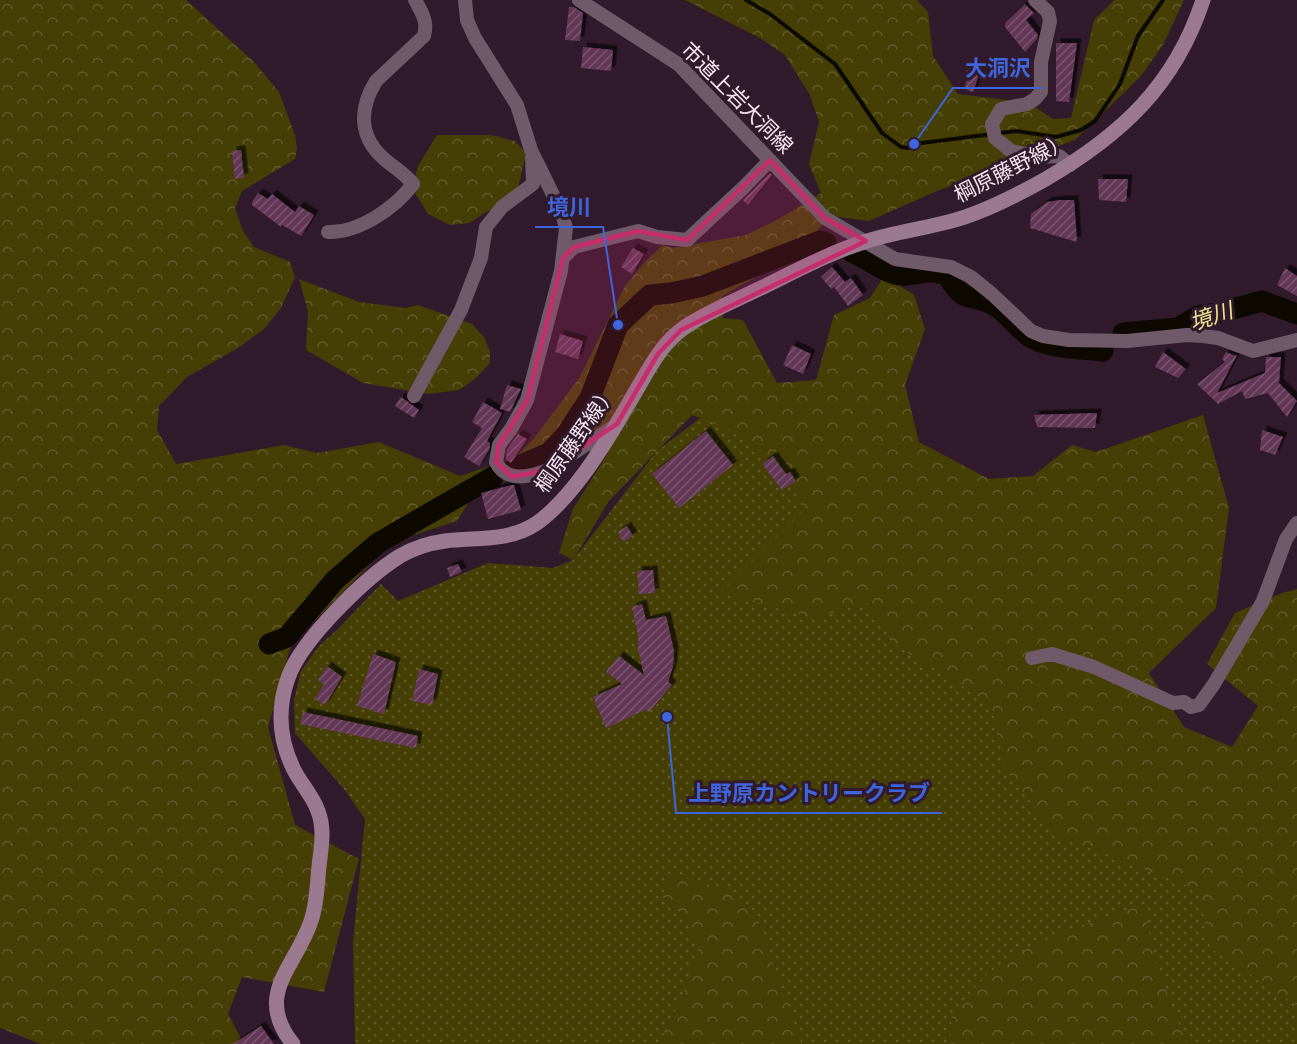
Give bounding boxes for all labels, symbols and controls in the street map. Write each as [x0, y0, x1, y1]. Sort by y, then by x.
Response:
street label: 市道上岩大洞線 [674, 35, 800, 161]
callout: 大洞沢 [953, 48, 1043, 88]
text: 大洞沢 [965, 52, 1031, 84]
street label: 棡原藤野線） [949, 126, 1075, 210]
callout: 境川 [535, 187, 603, 227]
text: 境川 [547, 191, 591, 223]
water label: 境川 [1185, 293, 1239, 338]
street label: 棡原藤野線） [528, 379, 624, 499]
callout: 上野原カントリークラブ [676, 773, 942, 813]
text: 上野原カントリークラブ [688, 777, 930, 809]

